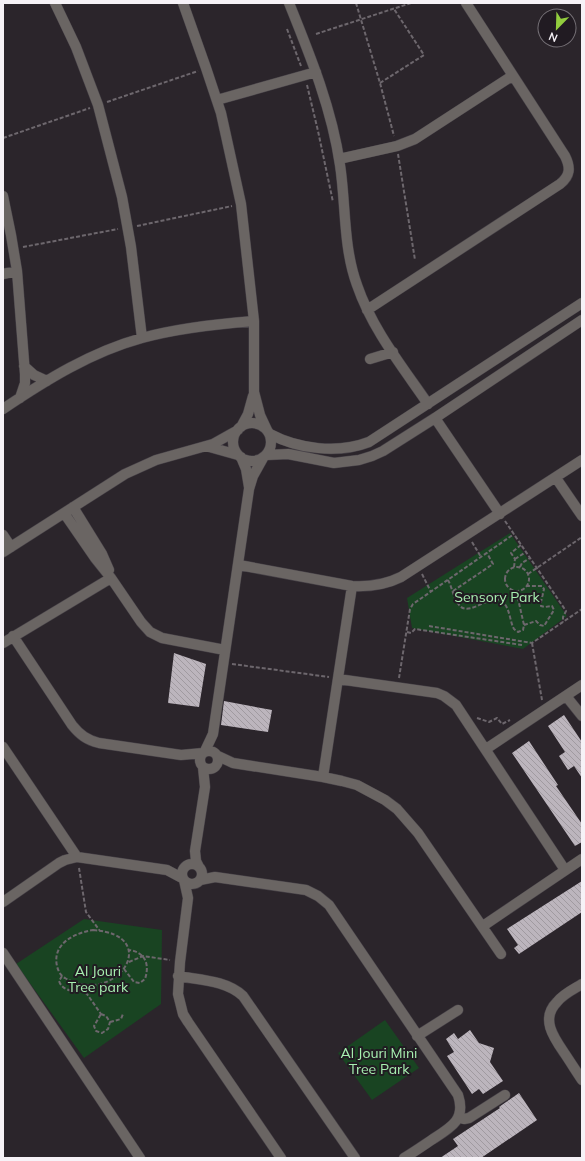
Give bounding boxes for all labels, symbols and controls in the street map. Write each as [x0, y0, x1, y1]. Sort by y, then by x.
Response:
north arrow [537, 8, 577, 48]
text: N [547, 29, 560, 45]
park label: Sensory Park [454, 588, 541, 606]
park label: Al Jouri Tree park [68, 962, 129, 996]
park label: Al Jouri Mini Tree Park [341, 1044, 417, 1078]

